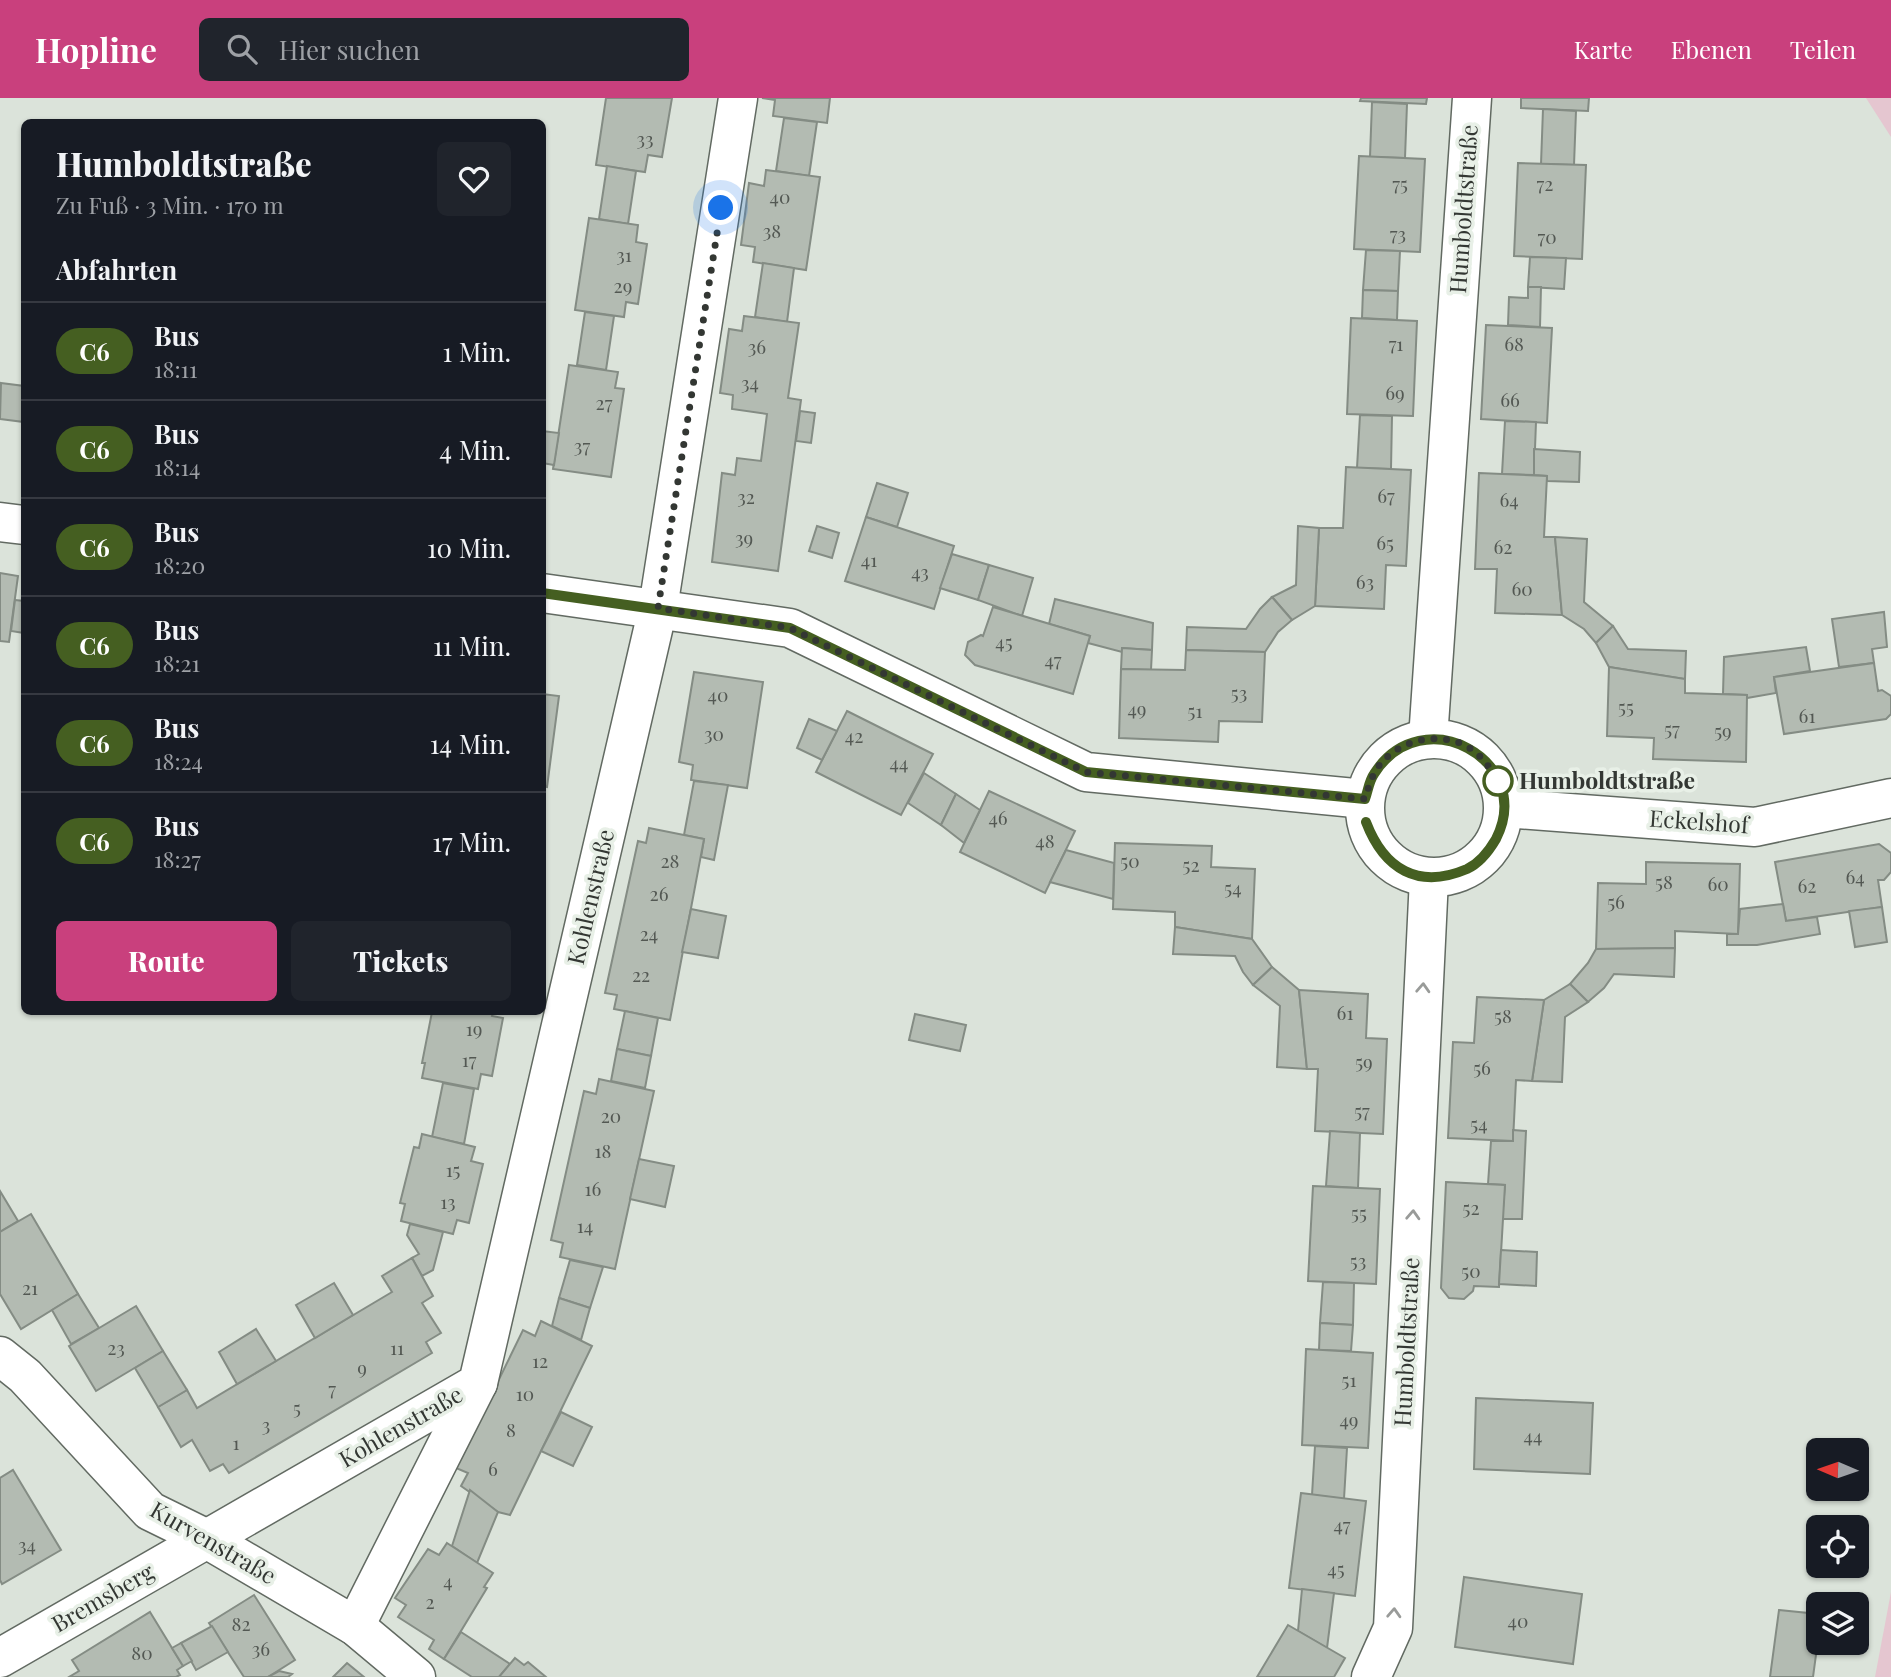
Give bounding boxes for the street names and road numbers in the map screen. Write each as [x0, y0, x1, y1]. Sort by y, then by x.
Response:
street label: Humboldtstraße [1441, 123, 1484, 294]
street label: Eckelshof [1648, 802, 1752, 840]
street label: Kohlenstraße [559, 826, 620, 967]
street label: Humboldtstraße [1386, 1257, 1425, 1427]
street label: Kohlenstraße [333, 1378, 468, 1474]
street label: Kurvenstraße [145, 1493, 282, 1590]
street label: Bremsberg [45, 1555, 159, 1638]

